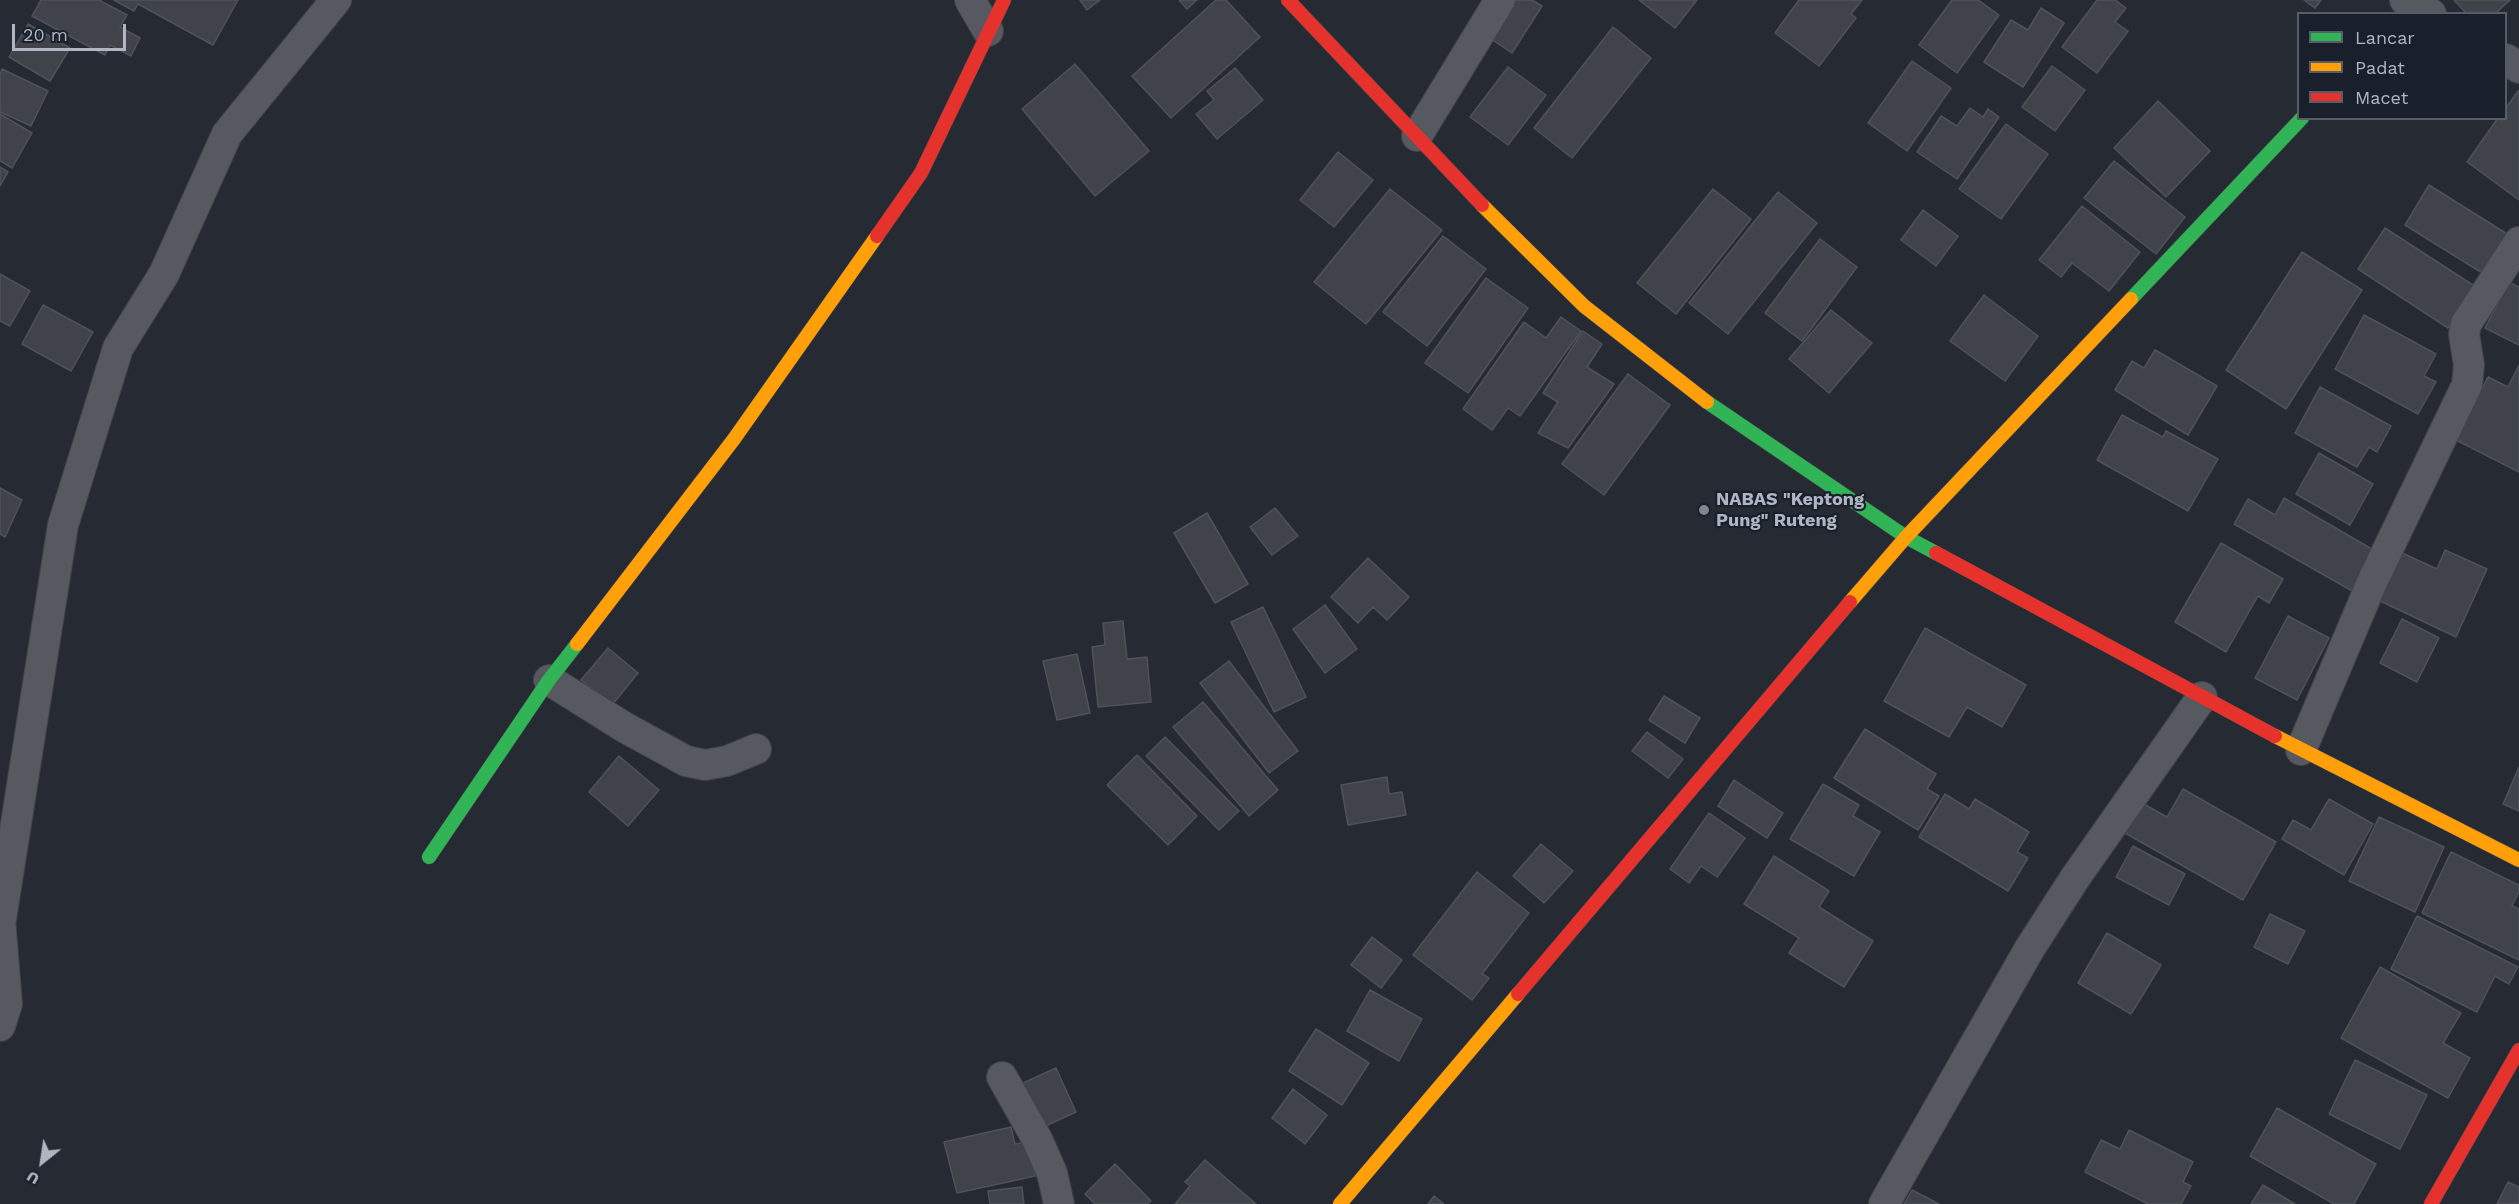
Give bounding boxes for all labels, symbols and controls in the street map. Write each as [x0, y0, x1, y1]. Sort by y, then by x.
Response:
scale bar [15, 12, 129, 50]
legend [2297, 12, 2507, 120]
text: 20 m [23, 24, 68, 45]
text: Lancar [2355, 27, 2415, 48]
text: Padat [2355, 57, 2405, 78]
text: Macet [2355, 87, 2408, 108]
place label: NABAS "Keptong Pung" Ruteng [1716, 489, 1864, 532]
marker: NABAS "Keptong Pung" Ruteng [1697, 503, 1711, 517]
north arrow [12, 1132, 72, 1192]
text: U [23, 1167, 42, 1189]

